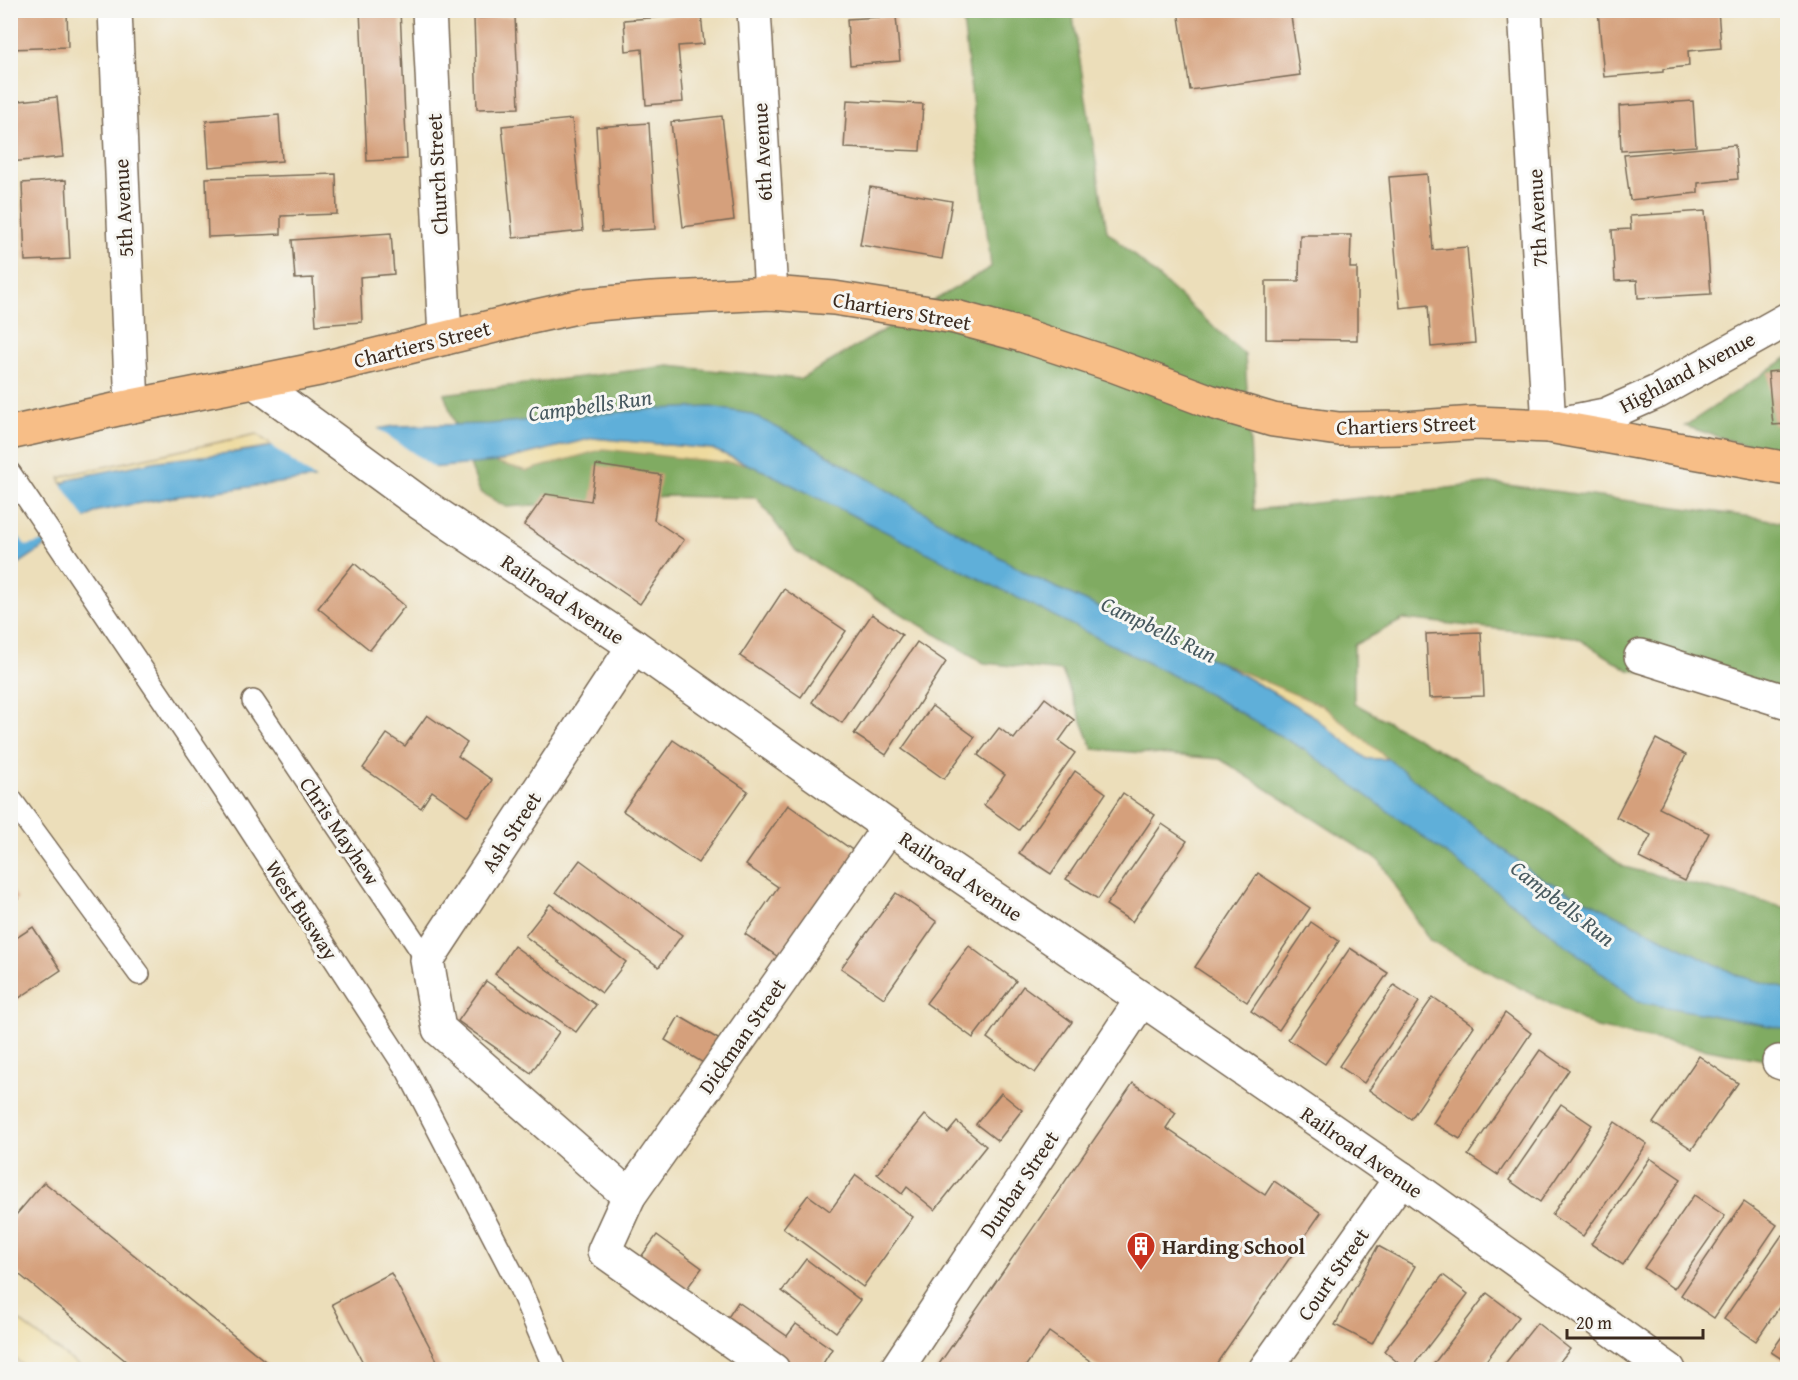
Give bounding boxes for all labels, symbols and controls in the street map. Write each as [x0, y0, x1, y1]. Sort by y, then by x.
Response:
street label: 6th Avenue [744, 102, 780, 202]
street label: Church Street [418, 112, 456, 235]
street label: 5th Avenue [105, 158, 141, 258]
street label: 7th Avenue [1519, 168, 1555, 268]
street label: Chartiers Street [831, 284, 974, 338]
street label: Chartiers Street [350, 312, 494, 376]
street label: Highland Avenue [1613, 323, 1761, 421]
water label: Campbells Run [526, 380, 654, 430]
street label: Chartiers Street [1336, 407, 1477, 443]
street label: Railroad Avenue [495, 546, 631, 652]
water label: Campbells Run [1096, 587, 1222, 671]
street label: Chris Mayhew [292, 771, 388, 892]
street label: Ash Street [473, 785, 549, 878]
street label: Railroad Avenue [893, 823, 1029, 929]
water label: Campbells Run [1504, 852, 1622, 954]
street label: West Busway [258, 854, 346, 967]
street label: Dickman Street [691, 971, 794, 1100]
street label: Railroad Avenue [1294, 1098, 1430, 1206]
street label: Dunbar Street [972, 1124, 1067, 1244]
street label: Court Street [1290, 1221, 1377, 1327]
building icon: Harding School [1125, 1230, 1157, 1272]
place label: Harding School [1162, 1231, 1306, 1262]
scale bar [1567, 1302, 1704, 1340]
text: 20 m [1576, 1309, 1612, 1336]

